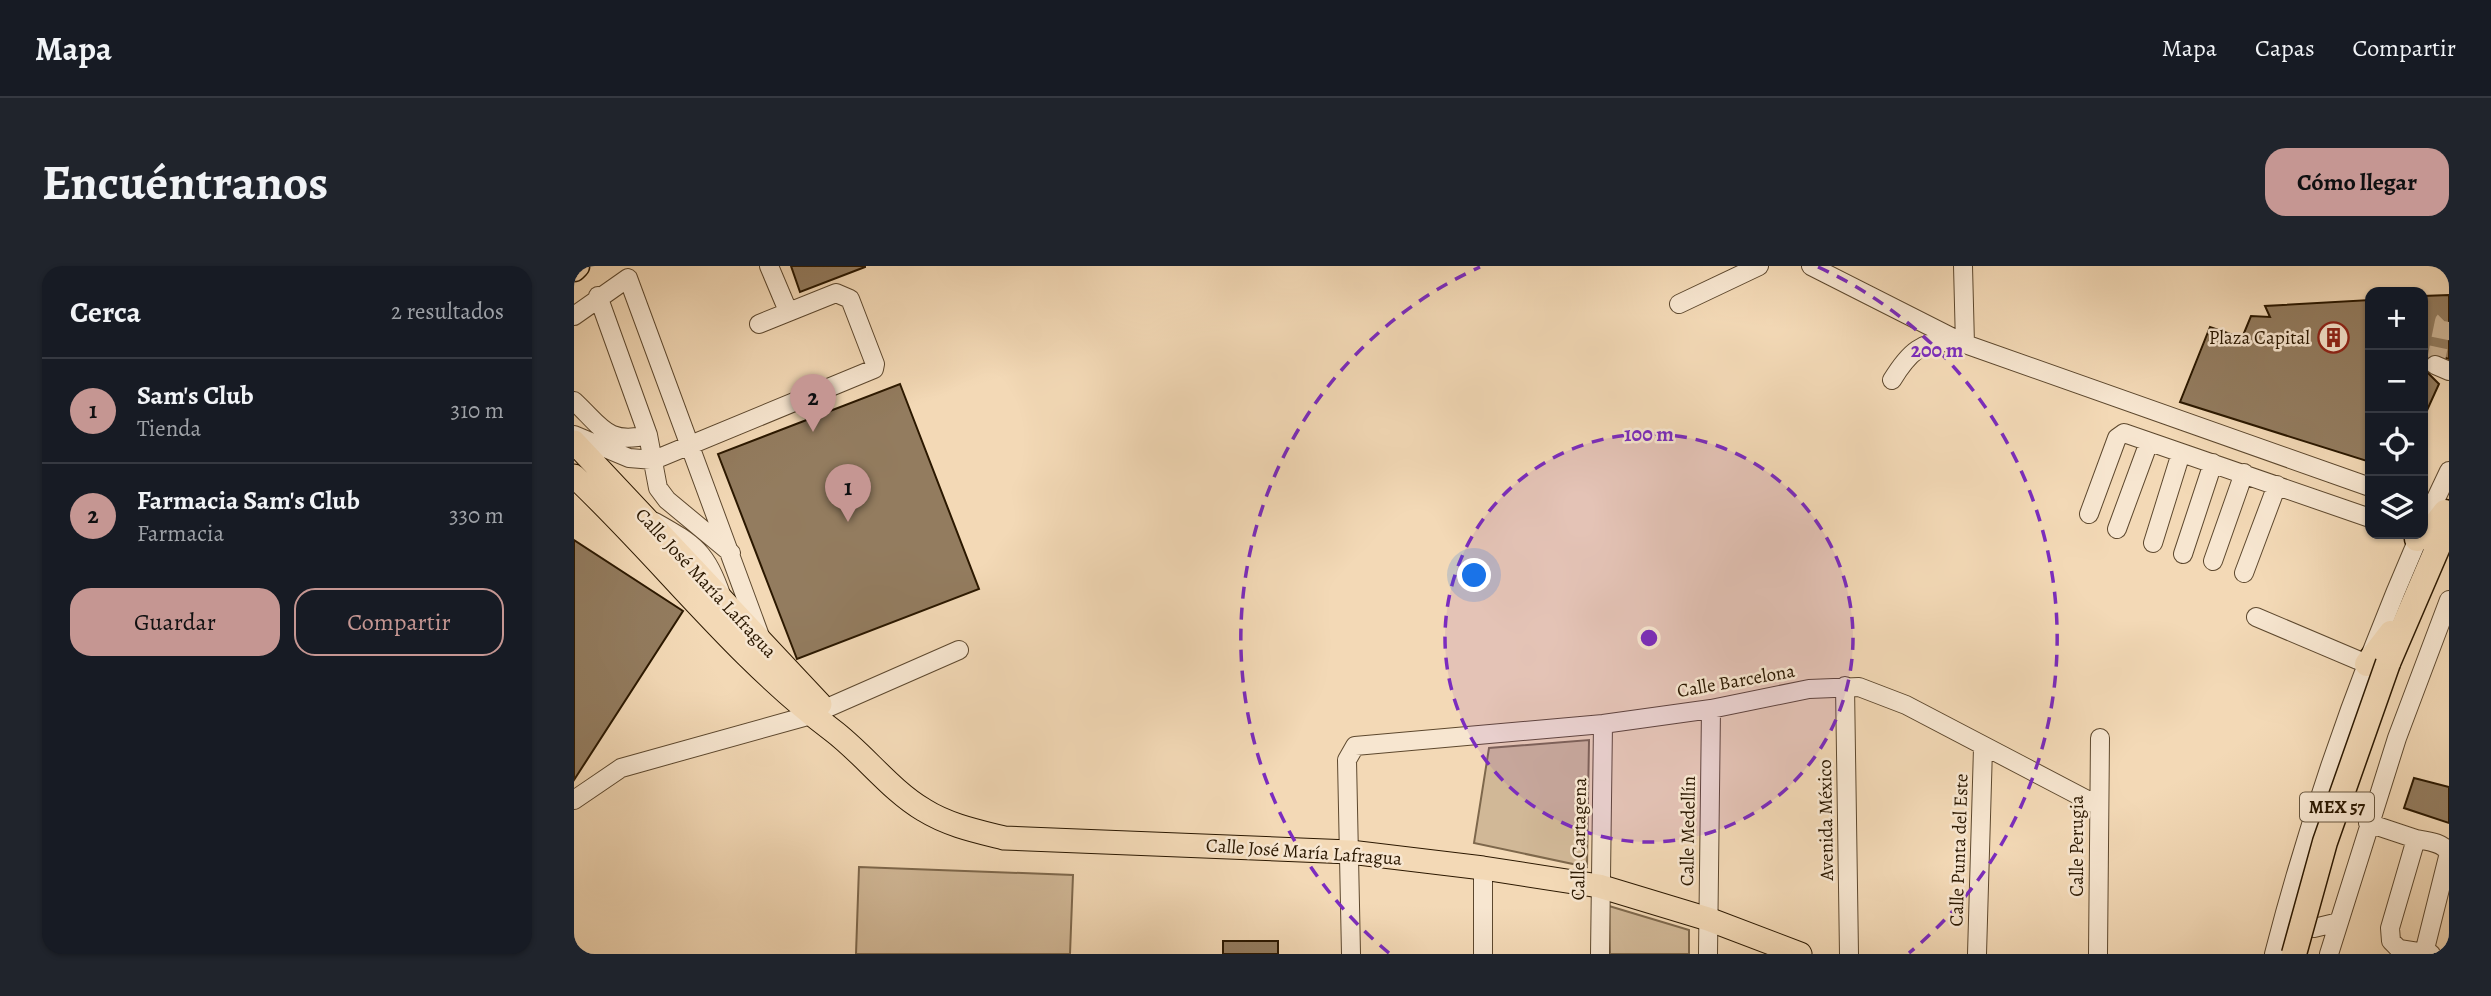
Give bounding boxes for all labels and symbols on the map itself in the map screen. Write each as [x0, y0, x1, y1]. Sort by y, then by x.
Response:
building icon: Plaza Capital [2316, 321, 2350, 355]
place label: Plaza Capital [2209, 325, 2310, 351]
text: 200 m [1911, 336, 1964, 364]
pin: 2 [790, 374, 836, 432]
text: 100 m [1624, 420, 1674, 448]
pin: 1 [825, 464, 871, 522]
street label: Calle José María Lafragua [629, 502, 783, 664]
your location [1457, 558, 1491, 592]
centre of rings [1637, 626, 1661, 650]
street label: Calle Barcelona [1675, 658, 1797, 704]
street label: Avenida México [1812, 759, 1840, 882]
street label: Calle Punta del Este [1943, 773, 1975, 927]
street label: Calle Medellín [1674, 776, 1702, 886]
street label: Calle Cartagena [1565, 777, 1593, 901]
road number: MEX 57 [2300, 792, 2374, 822]
street label: Calle Perugia [2064, 795, 2090, 897]
street label: Calle José María Lafragua [1205, 832, 1403, 872]

